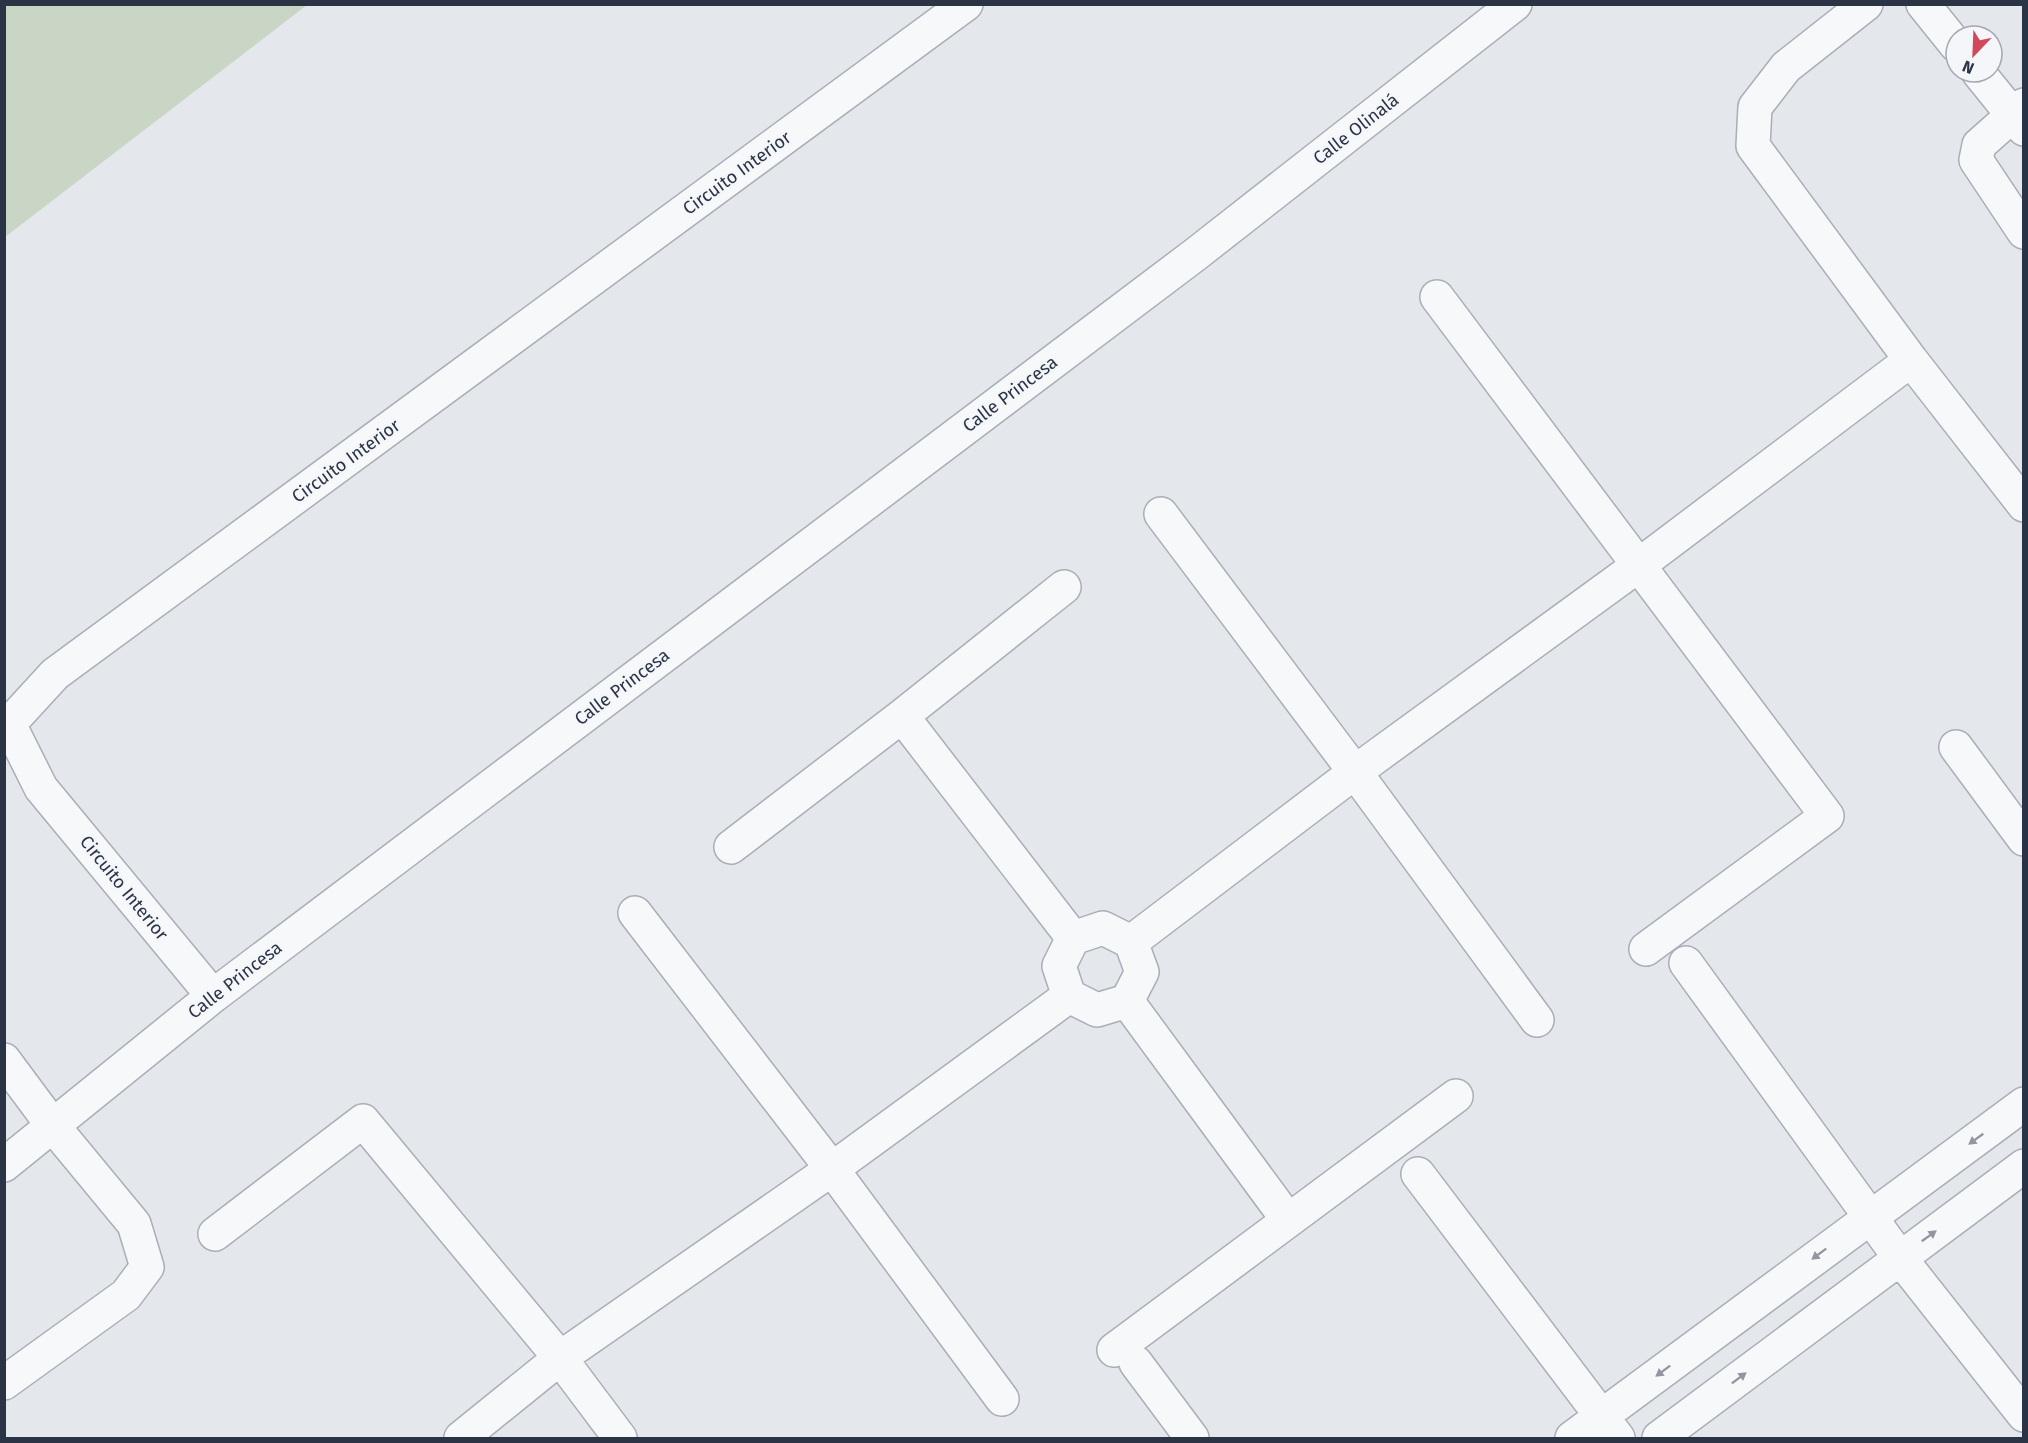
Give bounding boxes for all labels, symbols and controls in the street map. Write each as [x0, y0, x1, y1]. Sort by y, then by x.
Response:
north arrow [1944, 24, 2004, 84]
text: N [1960, 57, 1977, 78]
street label: Calle Olinalá [1309, 89, 1403, 169]
street label: Circuito Interior [679, 126, 795, 220]
street label: Calle Princesa [958, 351, 1062, 437]
street label: Circuito Interior [288, 414, 404, 508]
street label: Calle Princesa [570, 644, 674, 730]
street label: Circuito Interior [75, 831, 173, 945]
street label: Calle Princesa [184, 936, 286, 1024]
one-way arrow [1969, 1132, 1984, 1144]
one-way arrow [1921, 1230, 1937, 1242]
one-way arrow [1812, 1248, 1827, 1260]
one-way arrow [1655, 1365, 1671, 1377]
one-way arrow [1731, 1372, 1747, 1384]

